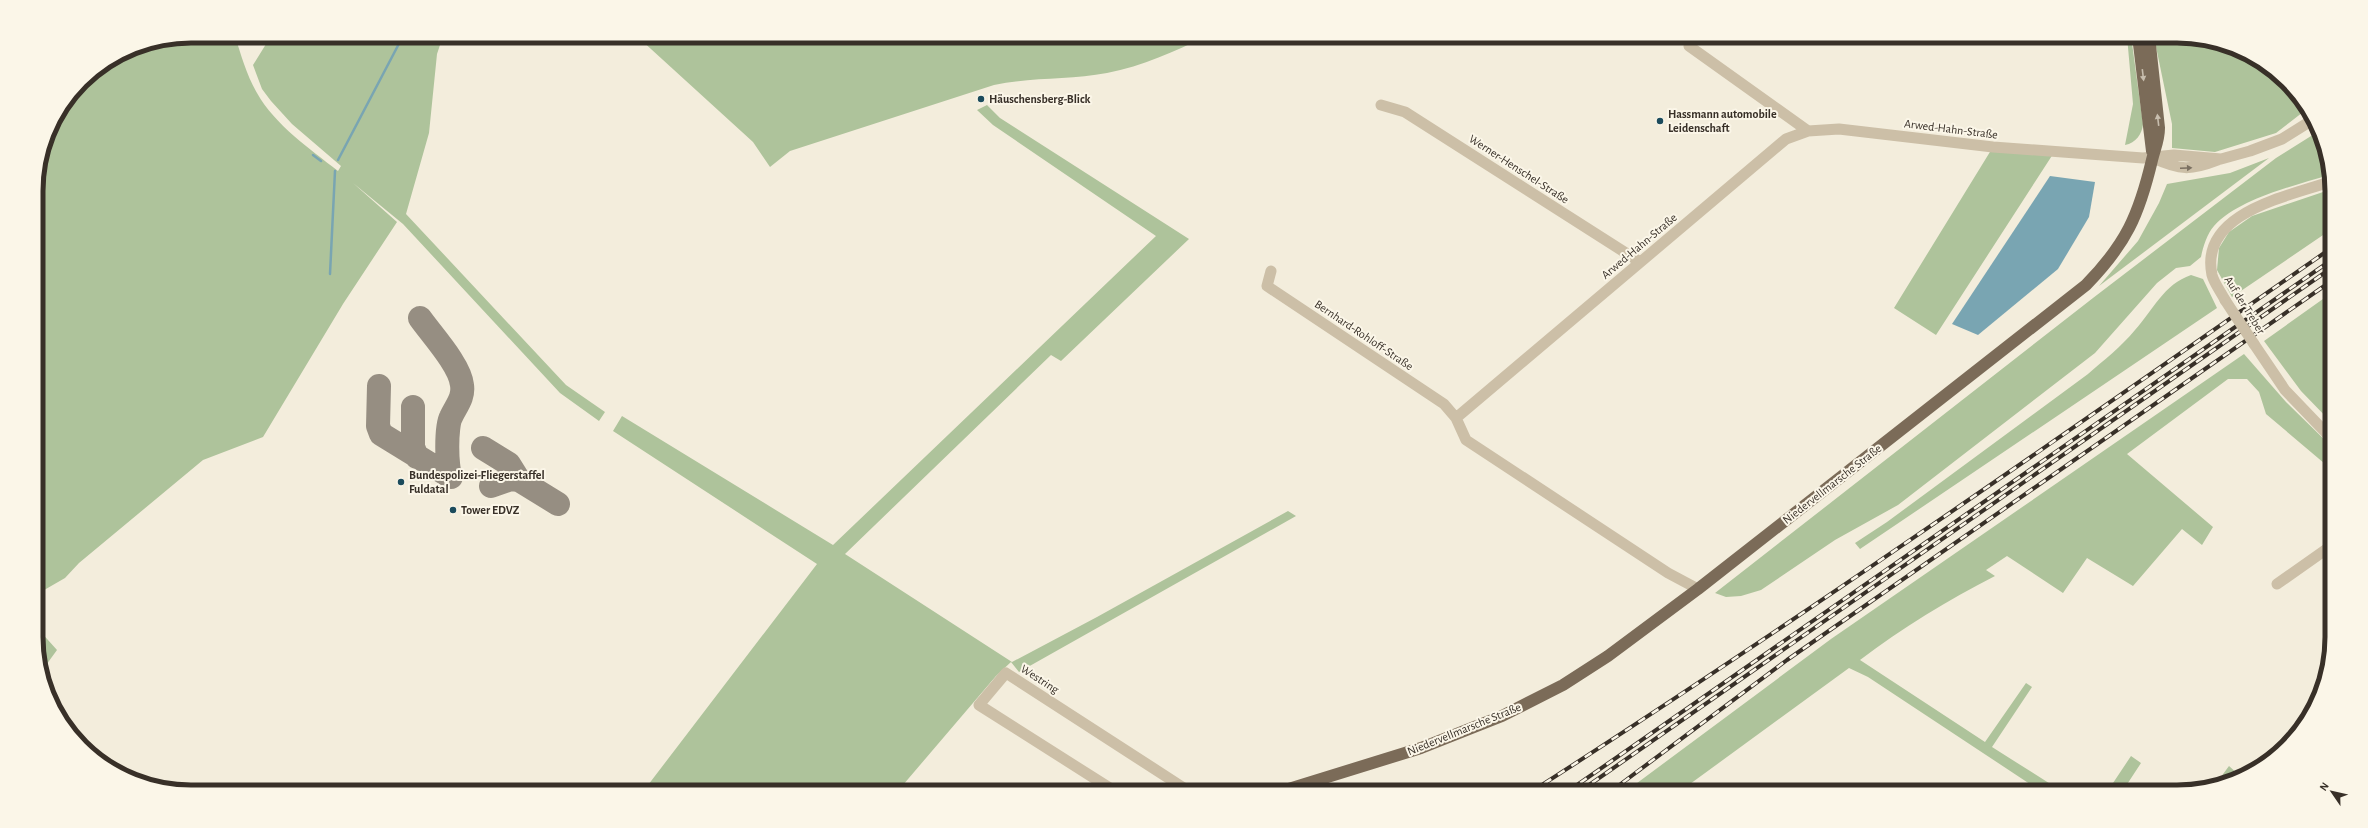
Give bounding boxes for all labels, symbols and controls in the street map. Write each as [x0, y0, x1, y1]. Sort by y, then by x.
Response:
one-way arrow [2140, 69, 2146, 81]
place label: Häuschensberg-Blick [989, 93, 1091, 105]
marker: Häuschensberg-Blick [976, 94, 986, 104]
place label: Hassmann automobile Leidenschaft [1668, 108, 1777, 134]
one-way arrow [2155, 114, 2161, 126]
marker: Hassmann automobile Leidenschaft [1655, 116, 1665, 126]
street label: Arwed-Hahn-Straße [1903, 117, 1999, 141]
street label: Werner-Henschel-Straße [1467, 132, 1571, 206]
one-way arrow [2180, 164, 2192, 171]
street label: Arwed-Hahn-Straße [1599, 211, 1679, 281]
street label: Auf der Treber [2222, 274, 2268, 336]
street label: Bernhard-Rohloff-Straße [1313, 298, 1415, 372]
street label: Niedervellmarsche Straße [1780, 442, 1884, 526]
place label: Bundespolizei-Fliegerstaffel Fuldatal [409, 469, 545, 495]
marker: Bundespolizei-Fliegerstaffel Fuldatal [396, 477, 406, 487]
place label: Tower EDVZ [461, 504, 520, 516]
marker: Tower EDVZ [448, 505, 458, 515]
street label: Westring [1019, 662, 1061, 696]
street label: Niedervellmarsche Straße [1405, 701, 1523, 757]
north arrow [2312, 772, 2352, 812]
text: N [2317, 780, 2331, 793]

